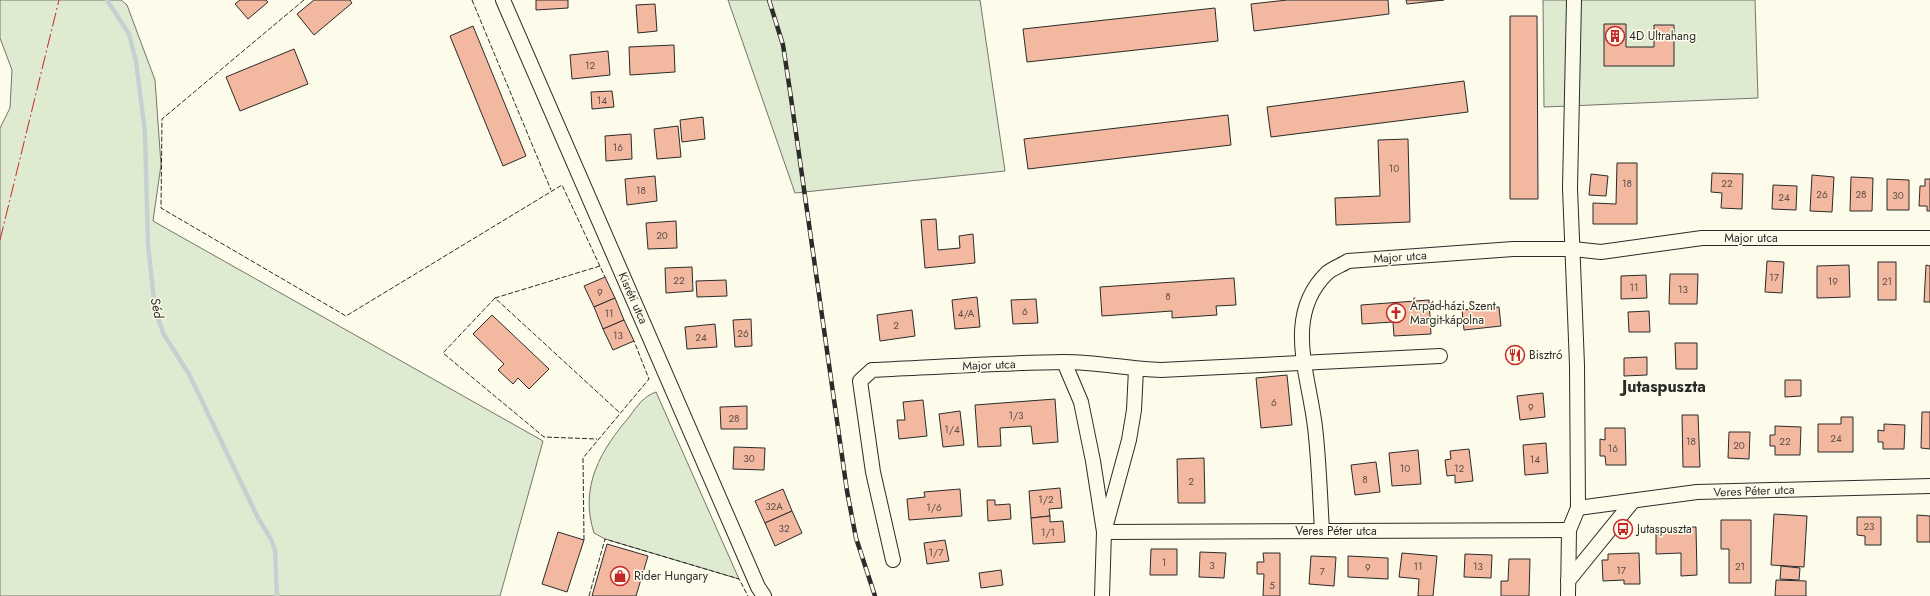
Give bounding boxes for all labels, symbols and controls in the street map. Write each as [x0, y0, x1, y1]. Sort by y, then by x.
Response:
building icon: 4D Ultrahang [1604, 25, 1626, 47]
place label: 4D Ultrahang [1629, 27, 1696, 45]
house number: 12 [585, 58, 595, 73]
house number: 14 [597, 93, 607, 108]
house number: 16 [613, 140, 623, 155]
house number: 10 [1389, 161, 1399, 176]
house number: 18 [1622, 176, 1632, 191]
house number: 22 [1721, 176, 1733, 191]
house number: 18 [636, 183, 646, 198]
house number: 26 [1816, 187, 1828, 202]
house number: 28 [1855, 187, 1867, 202]
house number: 30 [1892, 188, 1904, 203]
house number: 24 [1778, 190, 1790, 205]
house number: 20 [656, 228, 668, 243]
street label: Major utca [1724, 229, 1778, 247]
street label: Major utca [1373, 246, 1428, 268]
street label: Kisréti utca [614, 269, 653, 327]
house number: 17 [1769, 270, 1780, 285]
house number: 22 [673, 273, 685, 288]
house number: 19 [1828, 274, 1838, 289]
house number: 21 [1882, 274, 1892, 289]
house number: 11 [1630, 280, 1639, 295]
house number: 13 [1678, 282, 1689, 297]
house number: 9 [597, 285, 603, 300]
house number: 8 [1165, 289, 1171, 304]
water label: Séd [146, 296, 169, 321]
place label: Árpád-házi Szent Margit-kápolna [1410, 297, 1496, 329]
church icon: Árpád-házi Szent Margit-kápolna [1385, 302, 1407, 324]
house number: 6 [1022, 304, 1028, 319]
house number: 11 [605, 306, 614, 321]
house number: 4/A [958, 306, 975, 321]
house number: 2 [893, 318, 899, 333]
house number: 26 [737, 326, 749, 341]
house number: 13 [613, 328, 624, 343]
house number: 24 [695, 330, 707, 345]
restaurant icon: Bisztró [1504, 344, 1526, 366]
place label: Bisztró [1529, 346, 1563, 364]
street label: Major utca [962, 355, 1016, 375]
district label: Jutaspuszta [1619, 375, 1706, 398]
house number: 6 [1271, 395, 1277, 410]
house number: 9 [1528, 400, 1534, 415]
house number: 1/3 [1008, 408, 1024, 423]
house number: 28 [728, 411, 740, 426]
house number: 1/4 [944, 422, 960, 437]
house number: 24 [1830, 431, 1842, 446]
house number: 18 [1686, 434, 1696, 449]
house number: 22 [1779, 434, 1791, 449]
house number: 20 [1733, 438, 1745, 453]
house number: 16 [1608, 441, 1618, 456]
house number: 30 [743, 451, 755, 466]
house number: 14 [1530, 452, 1540, 467]
house number: 10 [1400, 461, 1410, 476]
house number: 12 [1454, 461, 1464, 476]
house number: 8 [1362, 472, 1368, 487]
house number: 2 [1188, 474, 1194, 489]
street label: Veres Péter utca [1713, 481, 1795, 501]
house number: 1/2 [1038, 492, 1054, 507]
house number: 32A [765, 499, 783, 514]
house number: 1/6 [926, 500, 942, 515]
bus stop icon: Jutaspuszta [1612, 518, 1634, 540]
house number: 23 [1863, 519, 1875, 534]
place label: Jutaspuszta [1635, 520, 1692, 538]
house number: 32 [778, 521, 790, 536]
street label: Veres Péter utca [1295, 522, 1377, 540]
house number: 1/1 [1041, 525, 1055, 540]
house number: 1/7 [929, 545, 944, 560]
house number: 1 [1162, 555, 1166, 570]
house number: 3 [1209, 558, 1215, 573]
house number: 11 [1414, 559, 1423, 574]
house number: 13 [1473, 559, 1484, 574]
house number: 21 [1735, 559, 1745, 574]
house number: 9 [1365, 560, 1371, 575]
house number: 17 [1616, 563, 1627, 578]
house number: 7 [1319, 564, 1325, 579]
shop icon: Rider Hungary [609, 565, 631, 587]
place label: Rider Hungary [634, 567, 709, 585]
house number: 5 [1269, 578, 1275, 593]

